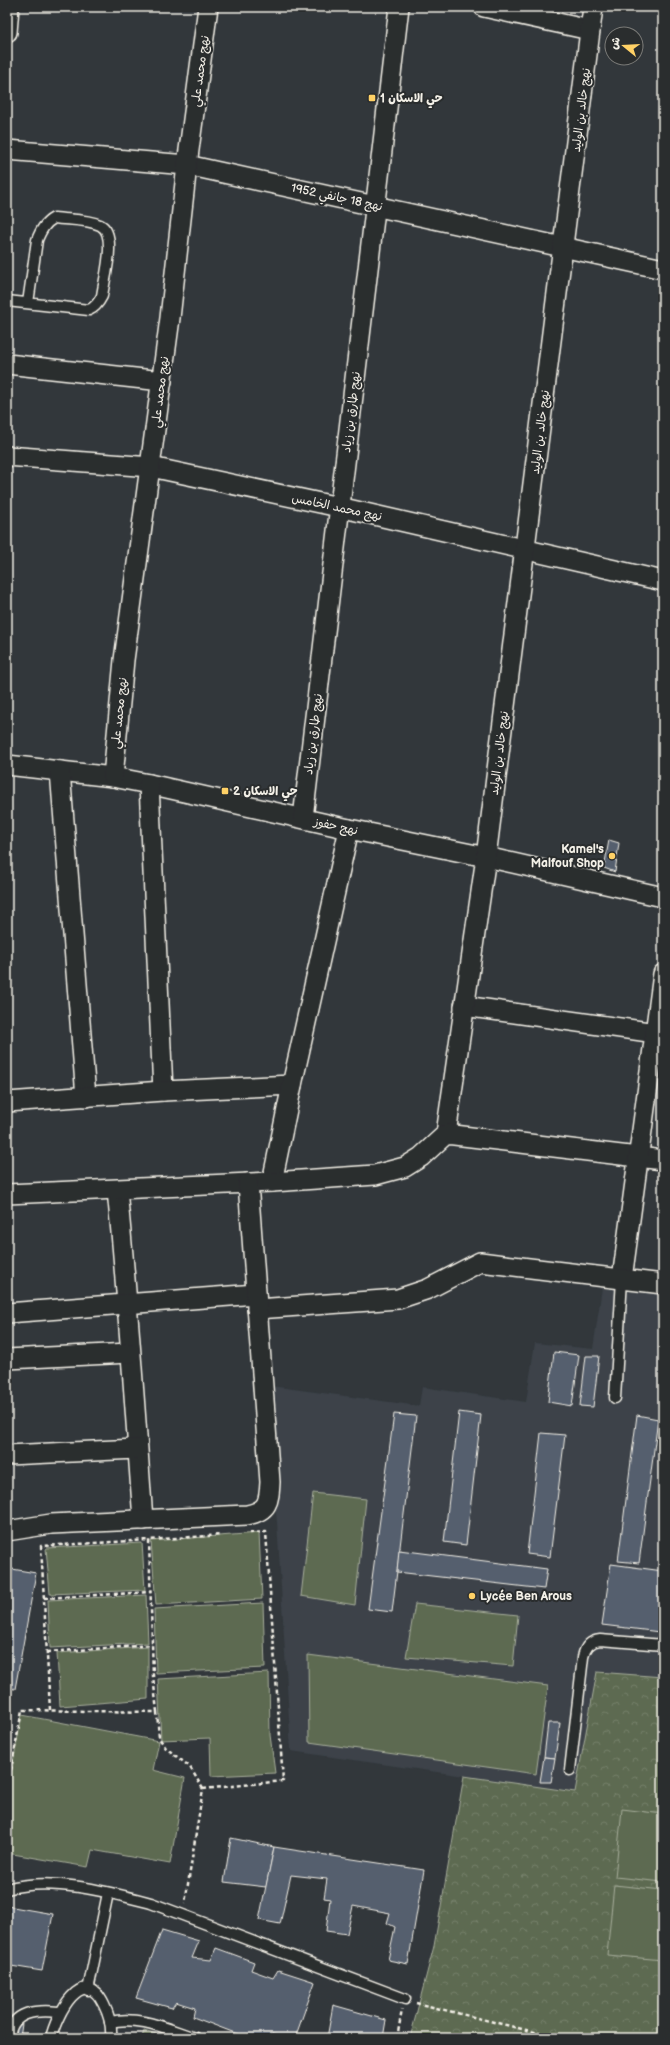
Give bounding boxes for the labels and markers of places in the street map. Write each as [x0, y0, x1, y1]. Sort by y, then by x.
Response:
place label: 1 حي الاسكان [380, 91, 443, 109]
marker: 1 حي الاسكان [367, 93, 377, 103]
place label: حي الاسكان 2 [233, 784, 298, 802]
marker: حي الاسكان 2 [220, 786, 230, 796]
place label: Kamel's Malfouf Shop [531, 842, 604, 871]
marker: Kamel's Malfouf Shop [607, 851, 617, 861]
place label: Lycée Ben Arous [480, 1589, 572, 1604]
marker: Lycée Ben Arous [467, 1591, 477, 1601]

